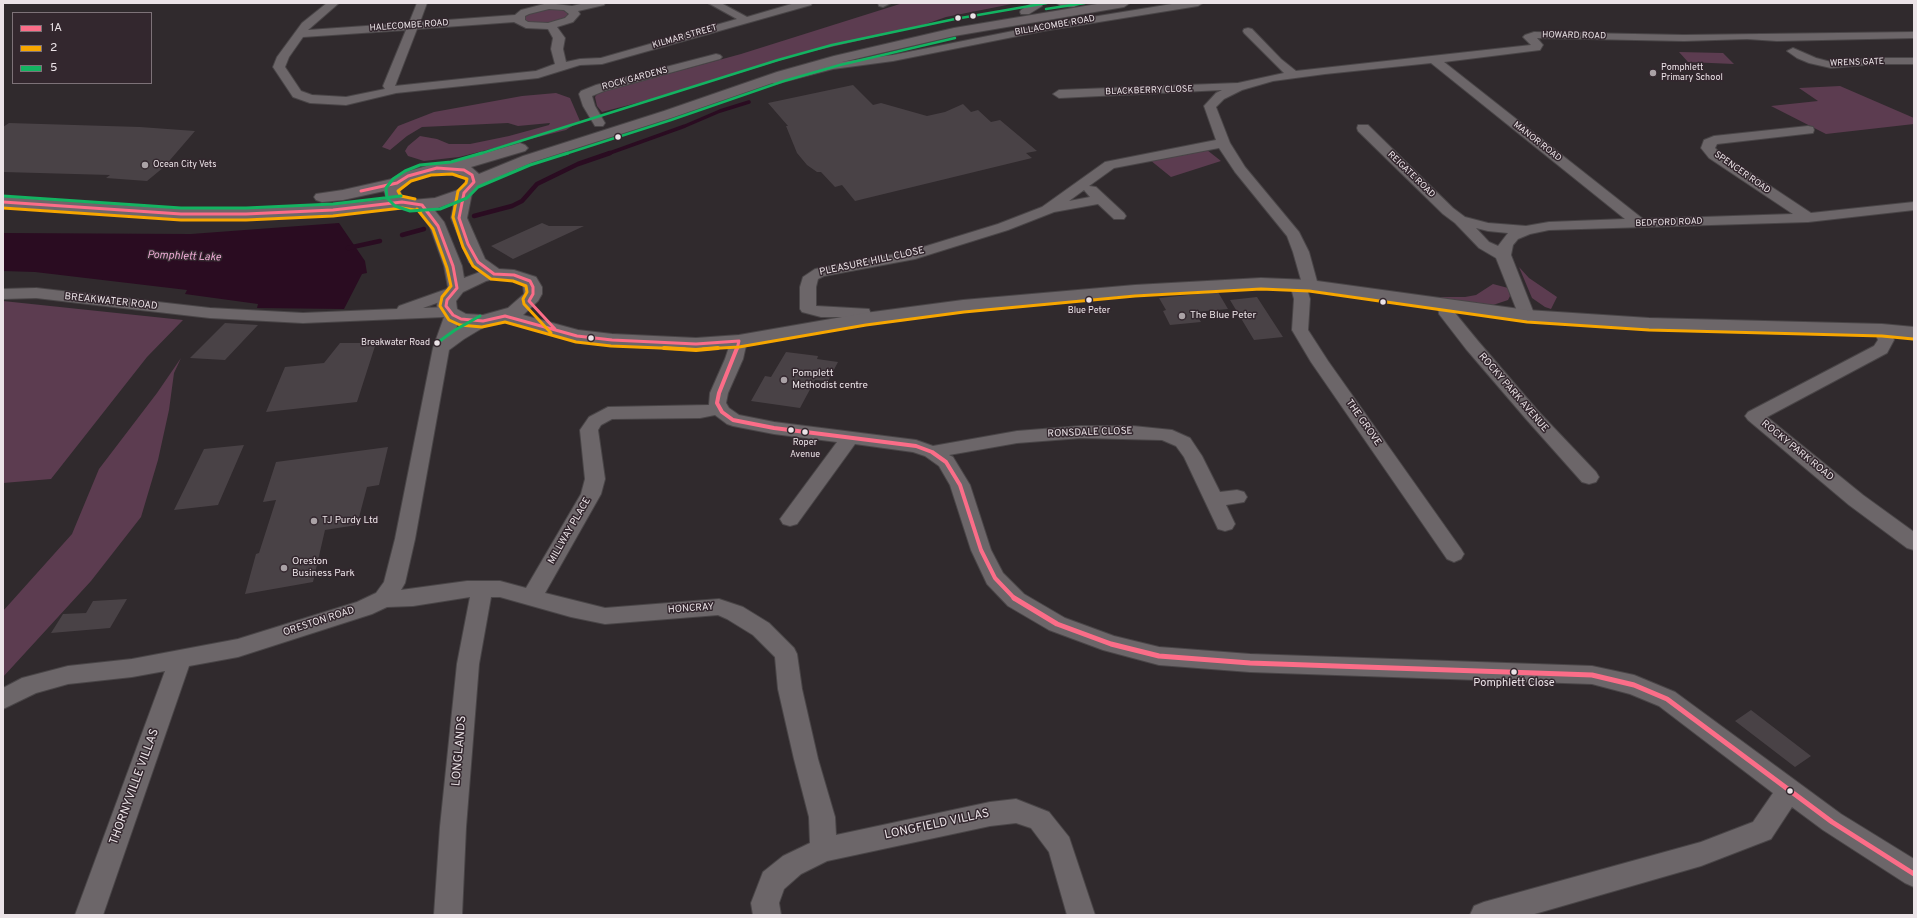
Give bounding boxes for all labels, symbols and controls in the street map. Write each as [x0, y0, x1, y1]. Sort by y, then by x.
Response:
unlabelled marker [968, 11, 978, 21]
legend [12, 12, 152, 84]
unlabelled marker [953, 13, 963, 23]
street label: BILLACOMBE ROAD [1014, 14, 1096, 38]
street label: HALECOMBE ROAD [369, 18, 449, 34]
text: 1A [50, 20, 62, 36]
street label: KILMAR STREET [651, 23, 719, 51]
street label: HOWARD ROAD [1542, 30, 1606, 42]
text: 2 [50, 40, 57, 56]
street label: WRENS GATE [1830, 57, 1884, 69]
text: 5 [50, 60, 57, 76]
place label: Pomphlett Primary School [1661, 63, 1723, 84]
street label: ROCK GARDENS [601, 65, 669, 93]
marker: Pomphlett Primary School [1648, 68, 1658, 78]
street label: BLACKBERRY CLOSE [1105, 84, 1193, 98]
street label: MANOR ROAD [1511, 120, 1563, 164]
unlabelled marker [613, 132, 623, 142]
street label: REIGATE ROAD [1385, 150, 1437, 200]
street label: SPENCER ROAD [1712, 150, 1772, 196]
marker: Ocean City Vets [140, 160, 150, 170]
place label: Ocean City Vets [153, 160, 216, 170]
street label: BEDFORD ROAD [1635, 216, 1703, 230]
street label: PLEASURE HILL CLOSE [818, 245, 926, 279]
water label: Pomphlett Lake [147, 249, 221, 265]
street label: BREAKWATER ROAD [64, 291, 158, 313]
marker: Blue Peter [1084, 295, 1094, 305]
unlabelled marker [1378, 297, 1388, 307]
place label: Blue Peter [1068, 306, 1110, 316]
place label: The Blue Peter [1190, 310, 1256, 322]
marker: The Blue Peter [1177, 311, 1187, 321]
unlabelled marker [586, 333, 596, 343]
place label: Breakwater Road [361, 338, 430, 348]
marker: Breakwater Road [432, 338, 442, 348]
street label: ROCKY PARK AVENUE [1475, 351, 1551, 435]
place label: Pomplett Methodist centre [792, 368, 868, 392]
marker: Pomplett Methodist centre [779, 375, 789, 385]
street label: THE GROVE [1343, 398, 1383, 448]
street label: ROCKY PARK ROAD [1758, 418, 1836, 484]
unlabelled marker [786, 425, 796, 435]
street label: RONSDALE CLOSE [1047, 426, 1133, 440]
marker: Roper Avenue [800, 427, 810, 437]
place label: Roper Avenue [790, 438, 820, 459]
street label: MILLWAY PLACE [546, 495, 594, 567]
place label: TJ Purdy Ltd [322, 515, 378, 527]
marker: TJ Purdy Ltd [309, 516, 319, 526]
place label: Oreston Business Park [292, 556, 355, 580]
marker: Oreston Business Park [279, 563, 289, 573]
street label: HONCRAY [667, 601, 715, 617]
street label: ORESTON ROAD [282, 605, 356, 639]
marker: Pomphlett Close [1509, 667, 1519, 677]
place label: Pomphlett Close [1473, 677, 1555, 691]
street label: LONGLANDS [450, 715, 470, 787]
street label: THORNYVILLE VILLAS [107, 727, 163, 847]
unlabelled marker [1785, 786, 1795, 796]
street label: LONGFIELD VILLAS [883, 807, 991, 843]

